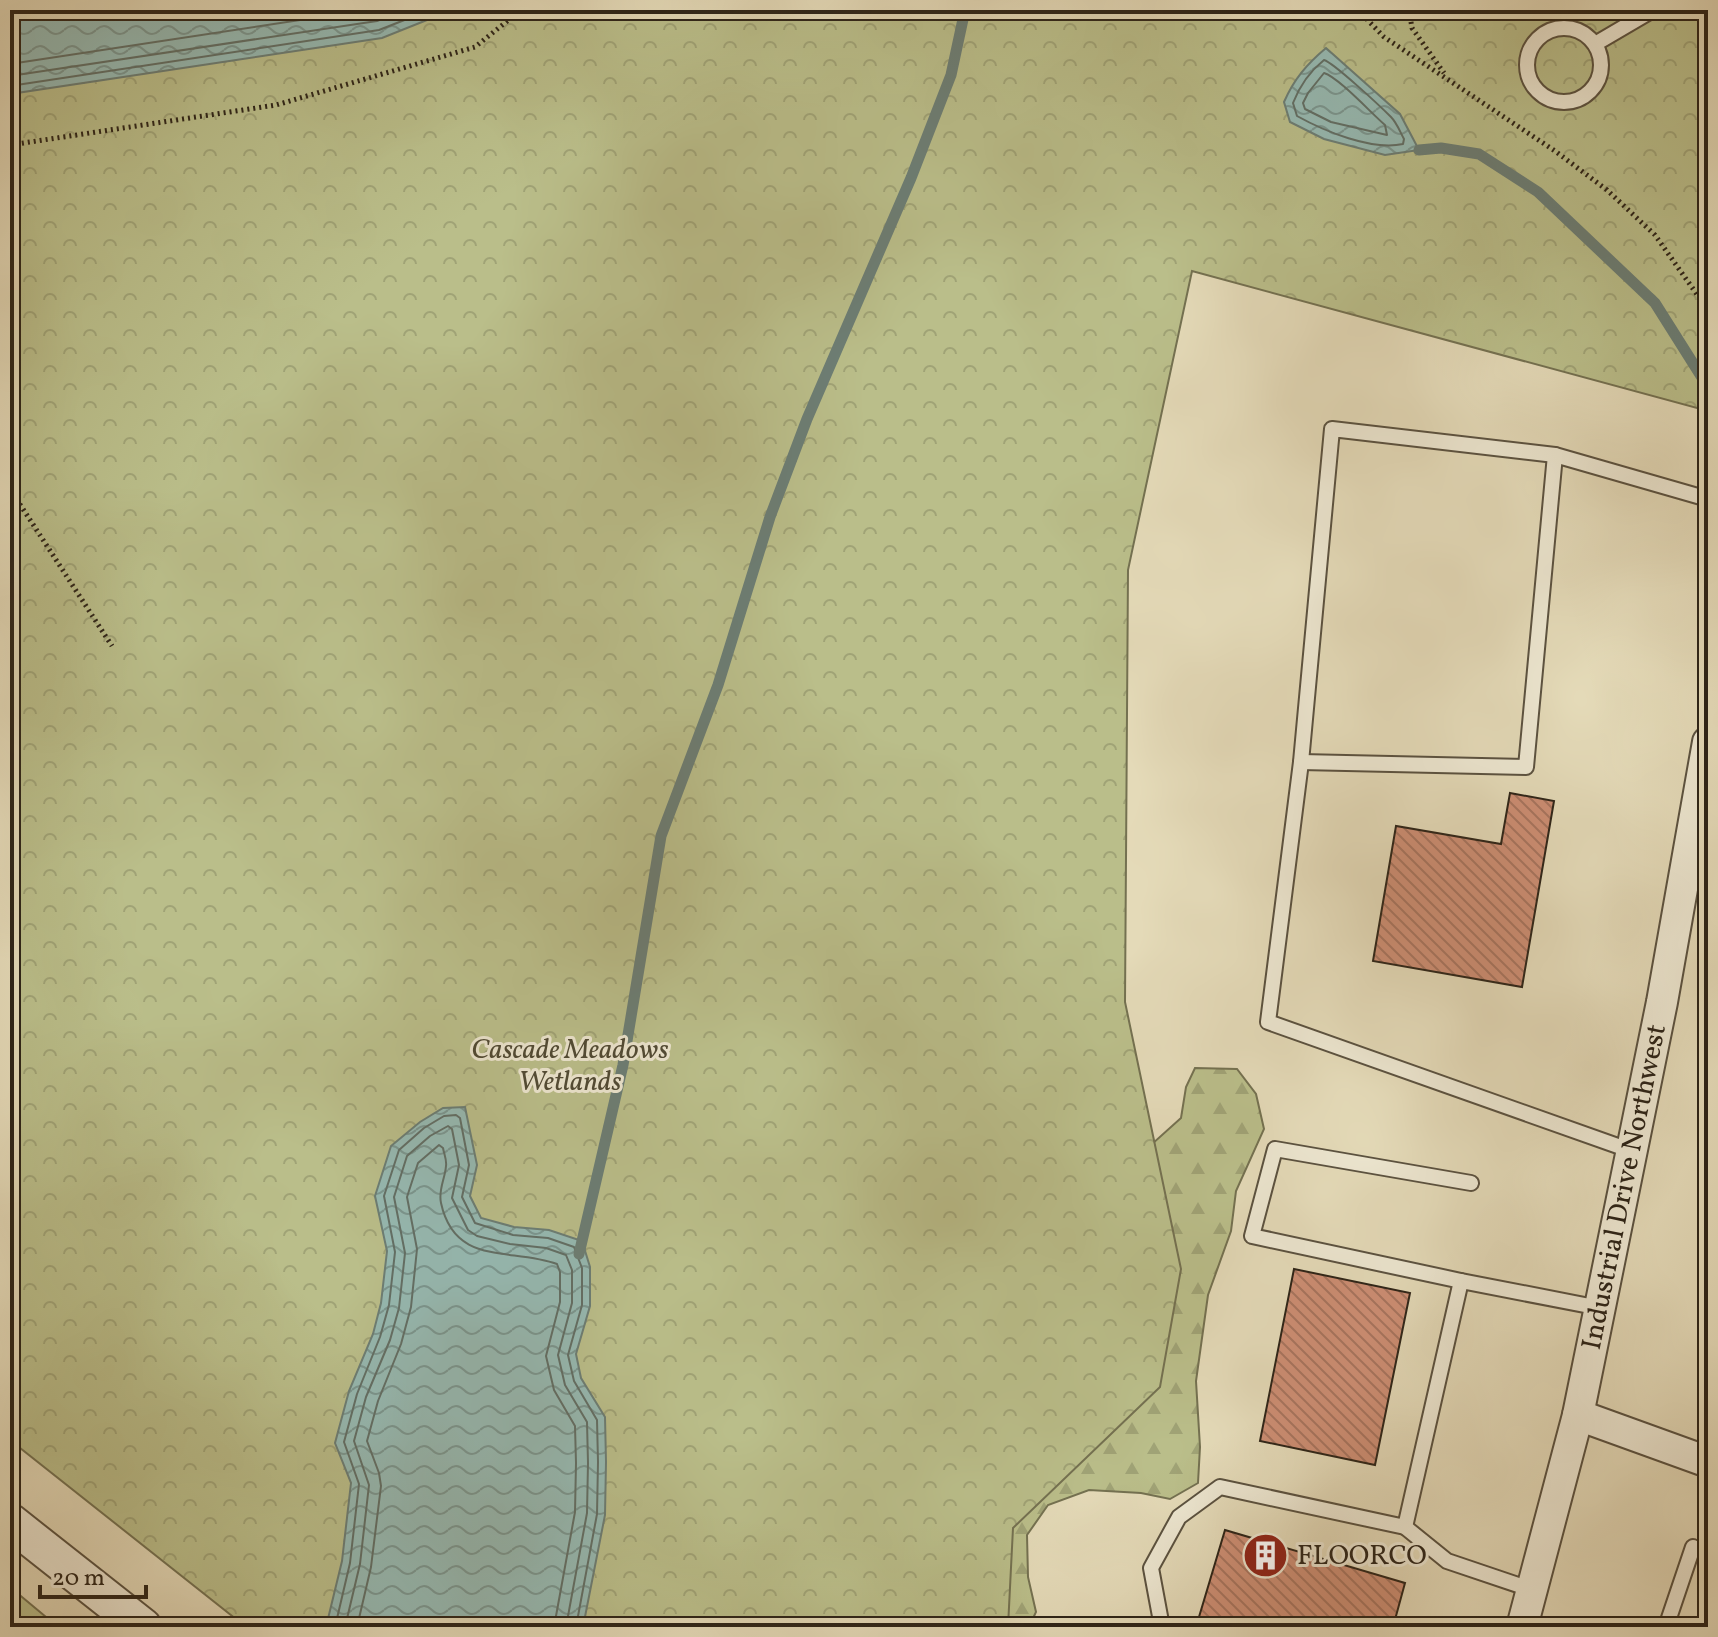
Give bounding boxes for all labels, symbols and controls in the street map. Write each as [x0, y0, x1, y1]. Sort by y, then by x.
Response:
street label: Industrial Drive Northwest [1572, 1021, 1677, 1353]
park label: Cascade Meadows Wetlands [471, 1031, 669, 1102]
building icon: FLOORCO [1242, 1532, 1290, 1580]
place label: FLOORCO [1297, 1537, 1427, 1576]
scale bar [40, 1549, 146, 1599]
text: 20 m [52, 1562, 105, 1596]

